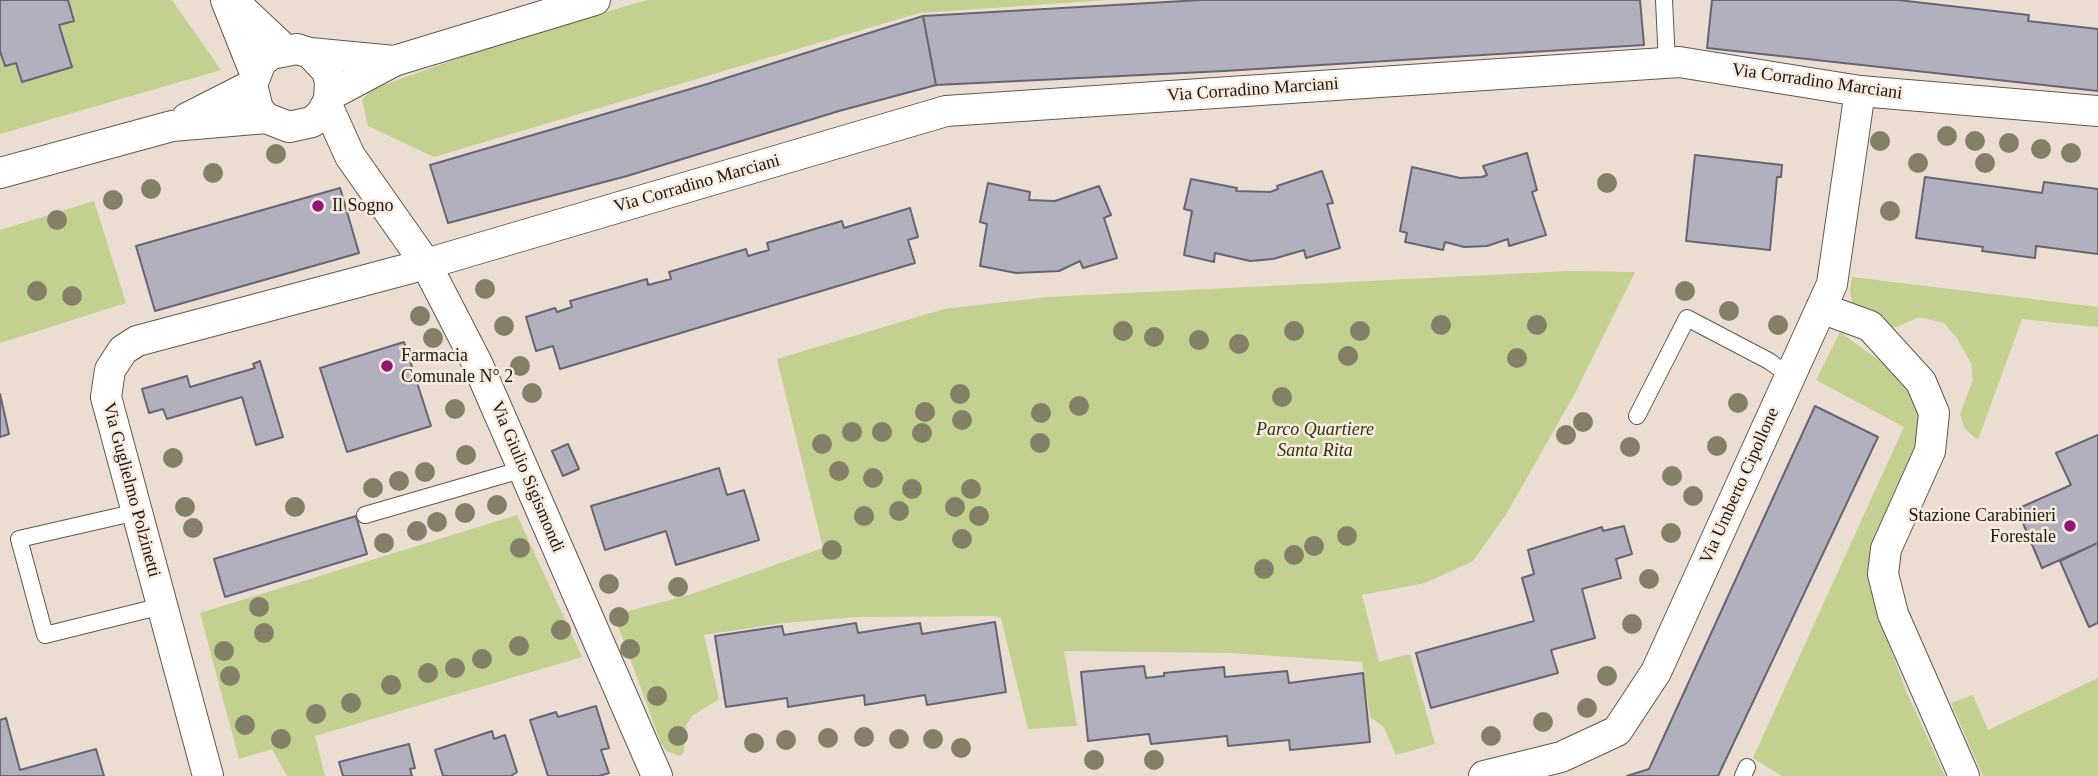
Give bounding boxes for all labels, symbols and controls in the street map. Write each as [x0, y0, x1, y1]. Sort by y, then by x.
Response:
street label: Via Corradino Marciani [1730, 59, 1904, 105]
street label: Via Corradino Marciani [1167, 73, 1339, 107]
street label: Via Corradino Marciani [611, 150, 783, 218]
place label: Il Sogno [332, 195, 394, 217]
marker: Il Sogno [310, 198, 326, 214]
place label: Farmacia Comunale N° 2 [401, 345, 513, 388]
marker: Farmacia Comunale N° 2 [379, 358, 395, 374]
street label: Via Giulio Sigismondi [485, 398, 569, 556]
street label: Via Guglielmo Polzinetti [97, 400, 165, 580]
street label: Via Umberto Cipollone [1696, 404, 1784, 568]
park label: Parco Quartiere Santa Rita [1256, 419, 1374, 462]
place label: Stazione Carabinieri Forestale [1909, 505, 2056, 548]
marker: Stazione Carabinieri Forestale [2062, 518, 2078, 534]

